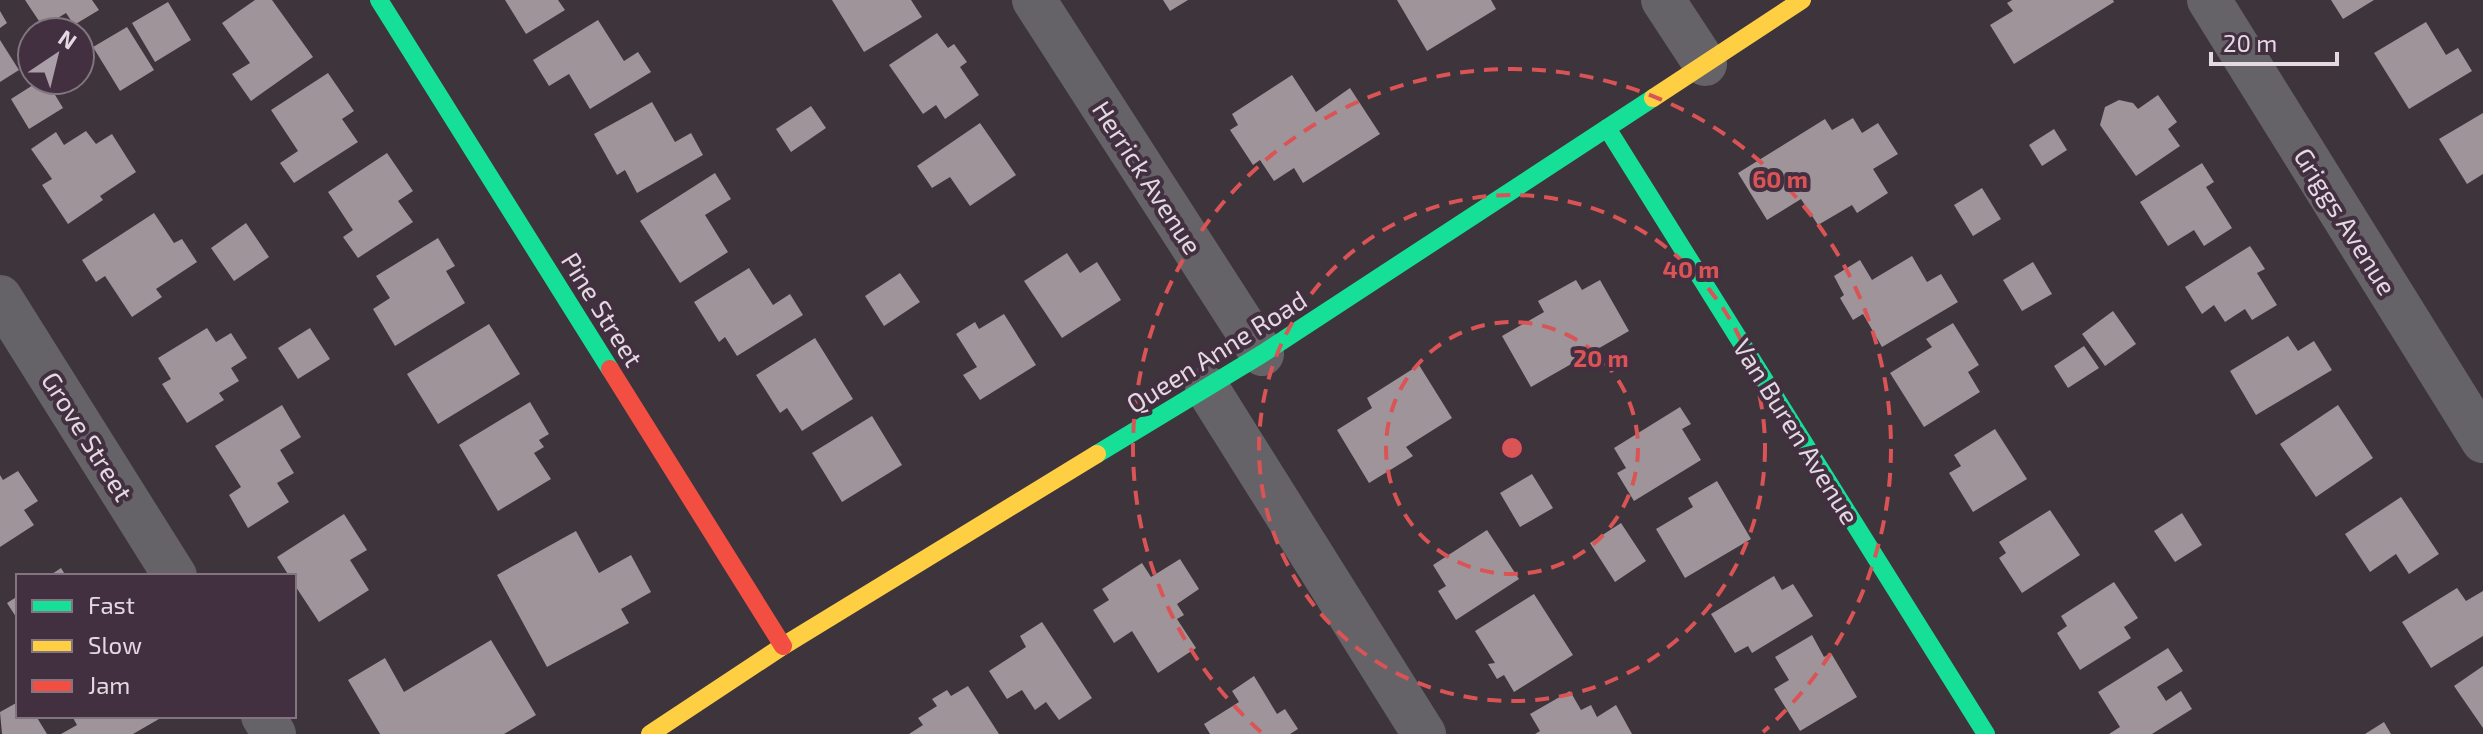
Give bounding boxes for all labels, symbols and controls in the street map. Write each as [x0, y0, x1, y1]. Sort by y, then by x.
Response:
north arrow [16, 16, 96, 96]
scale bar [2211, 16, 2337, 66]
text: N [54, 24, 82, 54]
text: 20 m [2223, 28, 2277, 57]
street label: Herrick Avenue [1087, 94, 1209, 260]
street label: Griggs Avenue [2288, 142, 2404, 300]
text: 60 m [1752, 164, 1808, 193]
street label: Pine Street [556, 246, 650, 372]
text: 40 m [1663, 254, 1719, 283]
street label: Queen Anne Road [1120, 283, 1312, 419]
street label: Van Buren Avenue [1728, 333, 1866, 529]
text: 20 m [1573, 343, 1629, 372]
street label: Grove Street [36, 366, 140, 506]
centre of rings [1498, 434, 1526, 462]
legend [16, 574, 296, 718]
text: Fast [88, 590, 135, 619]
text: Slow [88, 630, 142, 659]
text: Jam [88, 670, 130, 699]

